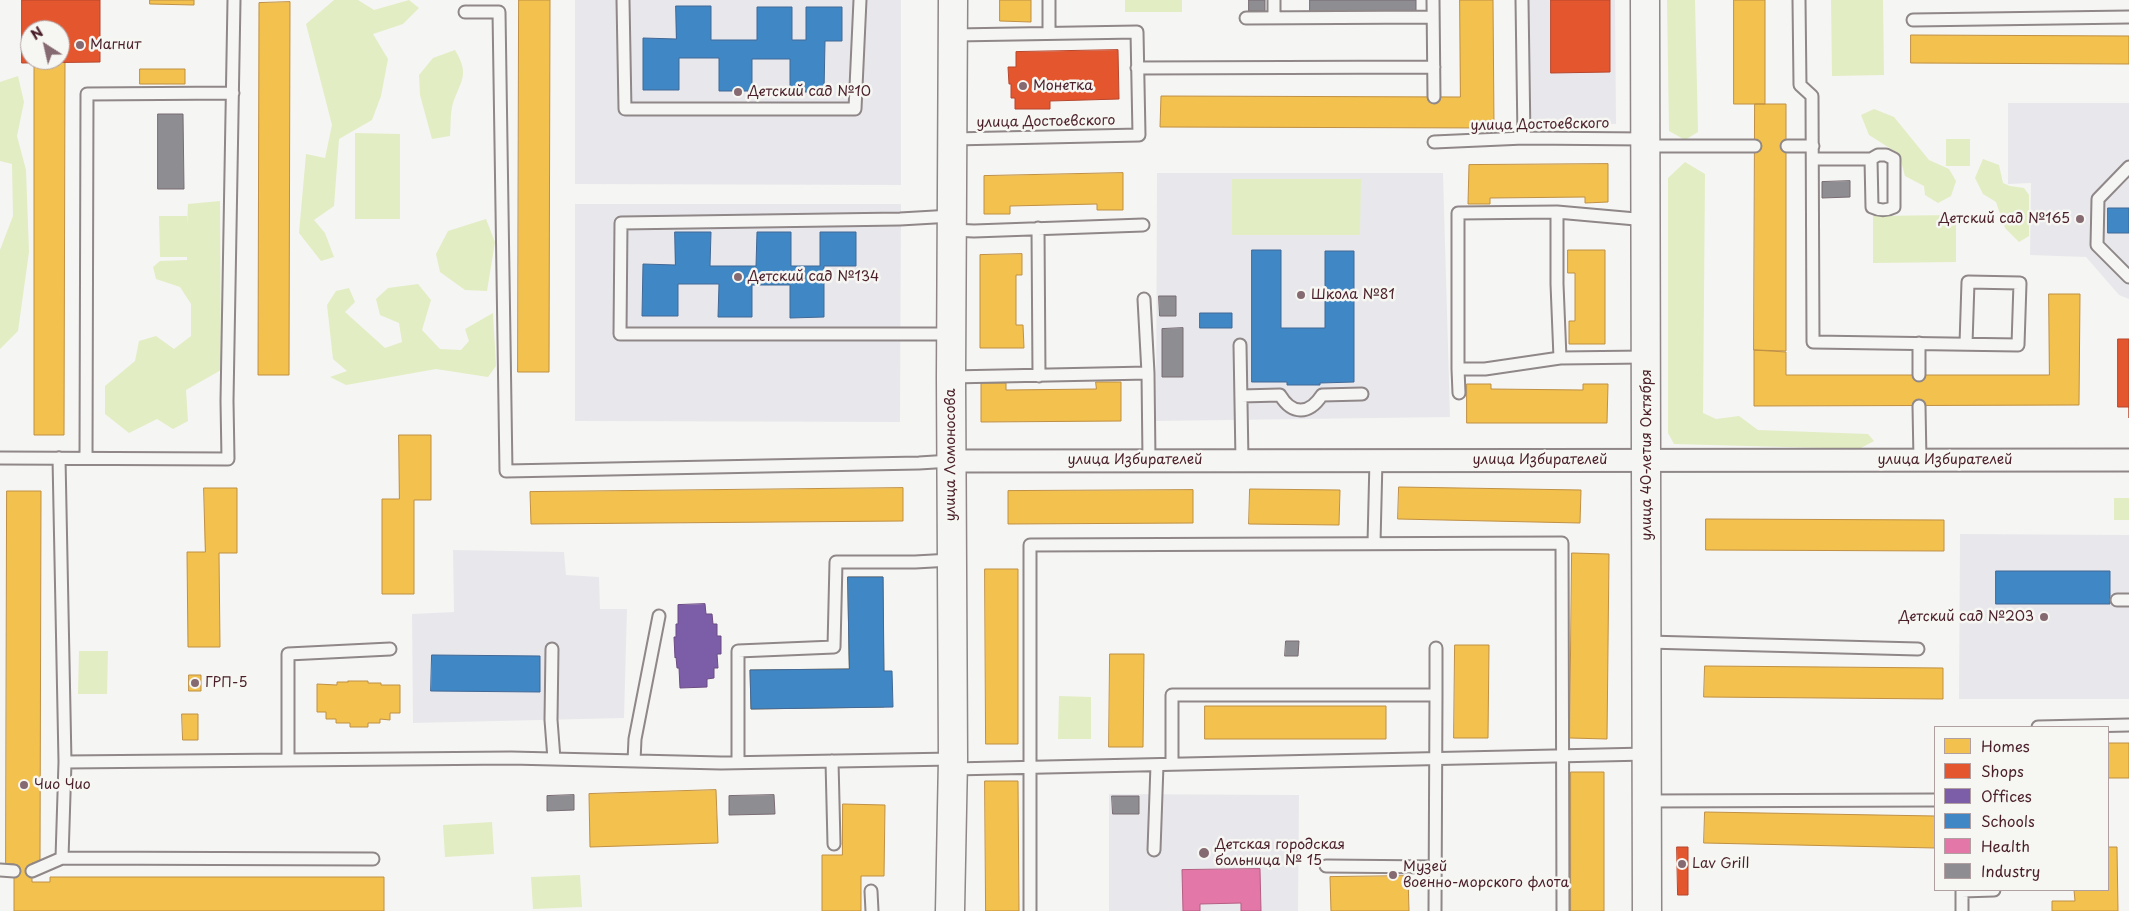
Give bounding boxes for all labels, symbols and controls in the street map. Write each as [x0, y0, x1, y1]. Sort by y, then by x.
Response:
north arrow [20, 20, 70, 70]
text: N [26, 21, 47, 45]
place label: Магнит [90, 37, 141, 53]
marker: Магнит [74, 39, 86, 51]
place label: Монетка [1033, 78, 1093, 94]
marker: Монетка [1017, 80, 1029, 92]
place label: Детский сад №10 [748, 84, 871, 100]
marker: Детский сад №10 [732, 86, 744, 98]
street label: улица Достоевского [976, 112, 1116, 132]
street label: улица Достоевского [1470, 115, 1610, 135]
place label: Детский сад №165 [1939, 211, 2070, 227]
marker: Детский сад №165 [2074, 213, 2086, 225]
place label: Детский сад №134 [748, 269, 879, 285]
marker: Детский сад №134 [732, 271, 744, 283]
place label: Школа №81 [1311, 287, 1395, 303]
marker: Школа №81 [1295, 289, 1307, 301]
street label: улица 40-летия Октября [1639, 369, 1655, 541]
street label: улица Ломоносова [943, 389, 959, 521]
street label: улица Избирателей [1068, 452, 1202, 468]
street label: улица Избирателей [1473, 452, 1607, 468]
street label: улица Избирателей [1878, 452, 2012, 468]
place label: Детский сад №203 [1899, 609, 2034, 625]
marker: Детский сад №203 [2038, 611, 2050, 623]
place label: ГРП-5 [205, 675, 247, 691]
marker: ГРП-5 [189, 677, 201, 689]
legend [1934, 726, 2109, 891]
text: Homes [1981, 734, 2030, 757]
text: Shops [1981, 759, 2024, 782]
place label: Чио Чио [34, 777, 91, 793]
marker: Чио Чио [18, 779, 30, 791]
text: Offices [1981, 784, 2032, 807]
text: Schools [1981, 809, 2035, 832]
text: Health [1981, 834, 2030, 857]
place label: Детская городская больница № 15 [1215, 837, 1345, 870]
marker: Детская городская больница № 15 [1197, 846, 1211, 860]
place label: Lav Grill [1692, 856, 1749, 872]
marker: Lav Grill [1676, 858, 1688, 870]
place label: Музей военно-морского флота [1403, 859, 1569, 892]
text: Industry [1981, 859, 2040, 882]
marker: Музей военно-морского флота [1387, 869, 1399, 881]

